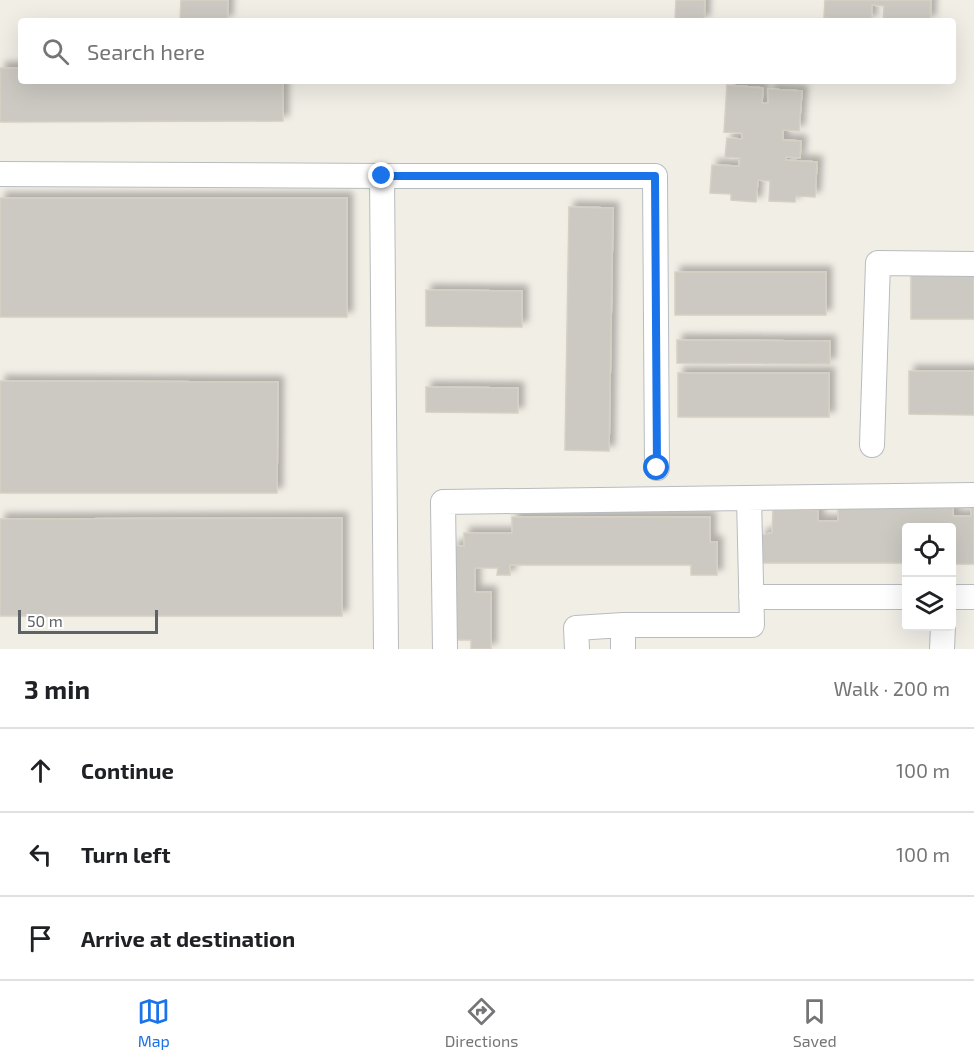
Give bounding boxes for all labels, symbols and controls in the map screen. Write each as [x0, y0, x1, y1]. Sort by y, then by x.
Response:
search box [18, 18, 956, 84]
icon: search [39, 35, 72, 68]
text: Search here [87, 38, 205, 64]
route end [368, 162, 394, 188]
route start [643, 454, 669, 480]
map controls [902, 523, 956, 631]
button: locate [902, 523, 956, 577]
button: layers [902, 577, 956, 631]
scale bar [18, 607, 158, 634]
text: 50 m [27, 611, 63, 630]
text: 3 min [24, 673, 90, 704]
text: Walk · 200 m [833, 676, 950, 700]
icon: ahead [24, 754, 57, 787]
text: Continue [81, 757, 174, 783]
text: 100 m [896, 758, 950, 782]
icon: left [24, 838, 57, 871]
text: Turn left [81, 841, 170, 867]
text: 100 m [896, 842, 950, 866]
icon: arrive [24, 922, 57, 955]
text: Arrive at destination [81, 925, 295, 951]
tab: Map [137, 995, 170, 1050]
tab: Directions [445, 995, 518, 1050]
tab: Saved [793, 995, 837, 1050]

